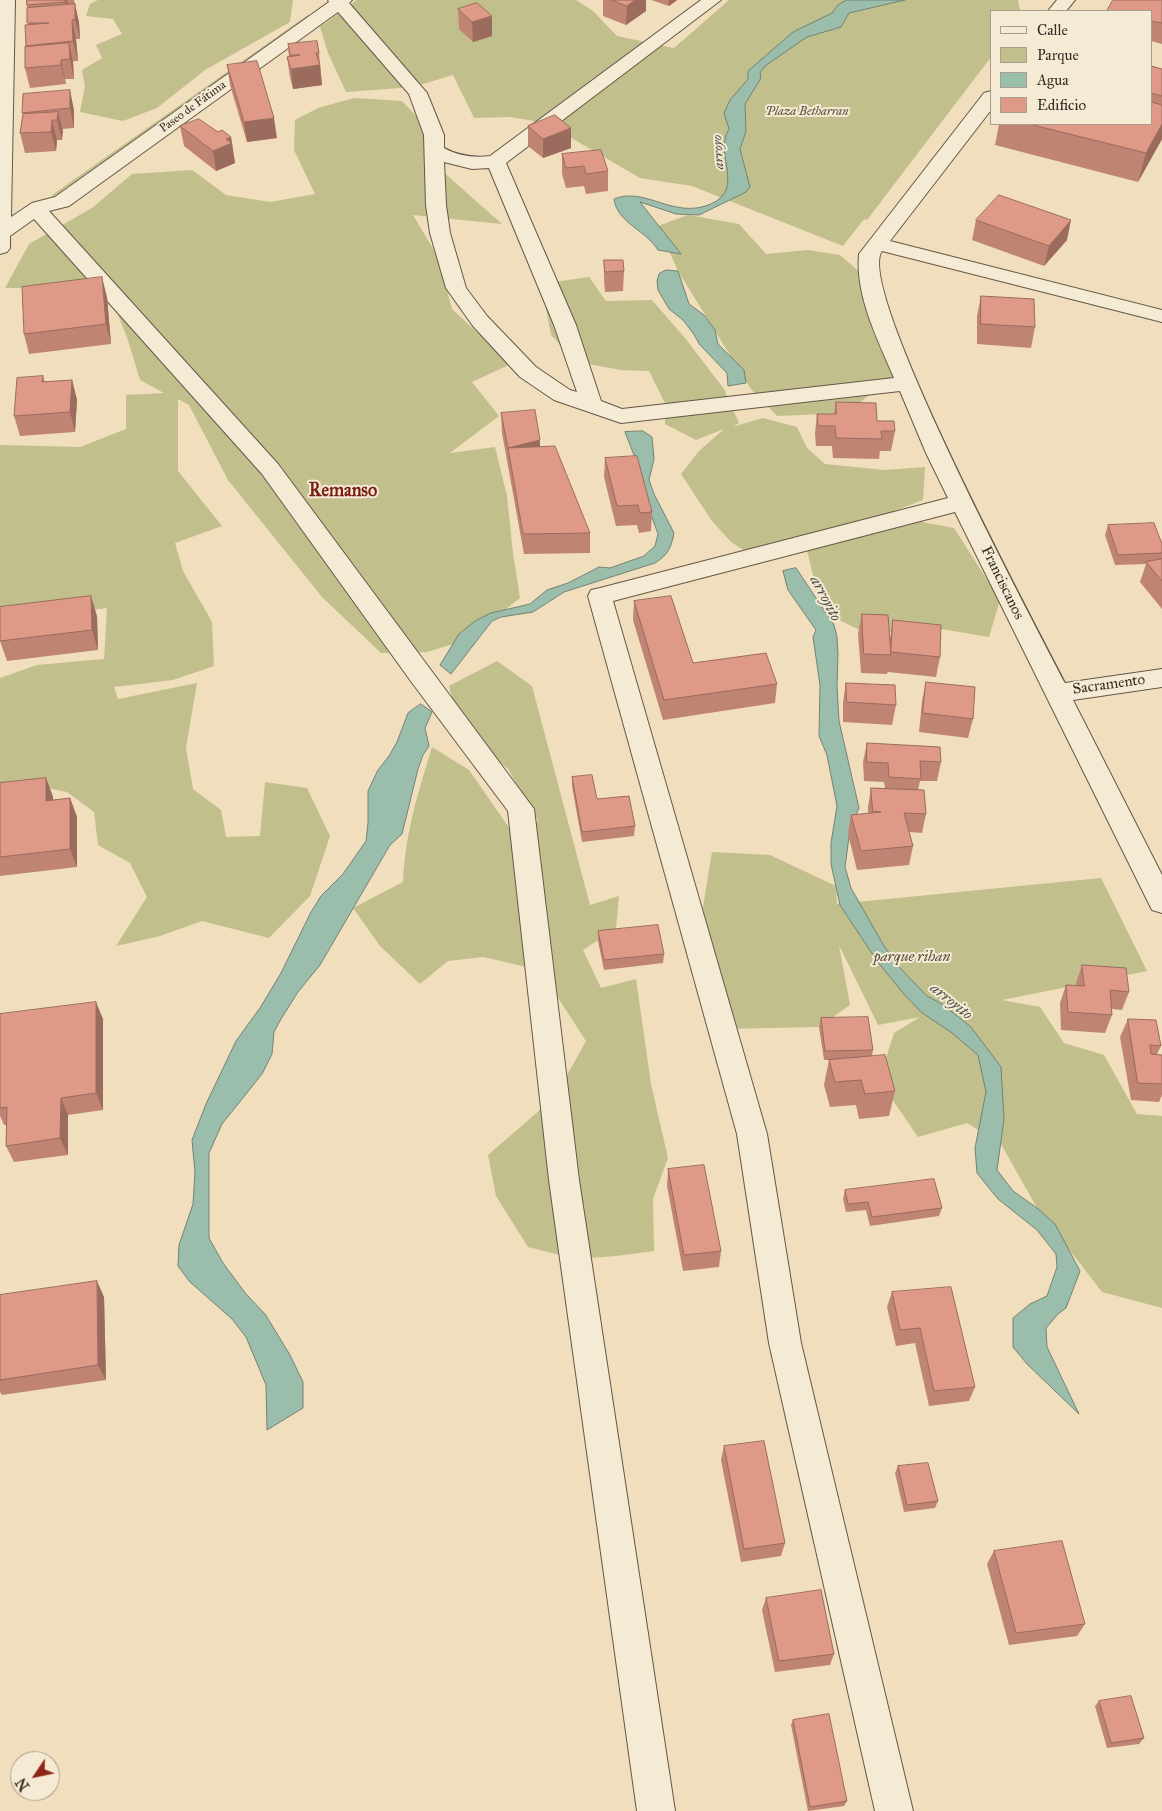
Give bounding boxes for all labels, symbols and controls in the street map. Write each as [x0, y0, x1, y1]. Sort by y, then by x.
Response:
legend [990, 10, 1152, 125]
text: Calle [1037, 21, 1068, 39]
text: Parque [1037, 46, 1079, 64]
text: Agua [1037, 71, 1069, 89]
street label: Paseo de Fátima [157, 78, 229, 136]
text: Edificio [1037, 96, 1086, 114]
park label: Plaza Betharran [766, 105, 848, 119]
water label: arroyo [710, 134, 728, 170]
district label: Remanso [309, 481, 377, 503]
street label: Franciscanos [977, 543, 1027, 623]
water label: arroyito [805, 573, 845, 625]
street label: Sacramento [1072, 671, 1146, 699]
park label: parque rihan [874, 948, 950, 966]
water label: arroyito [926, 979, 976, 1025]
north arrow [10, 1751, 60, 1801]
text: N [13, 1774, 33, 1794]

